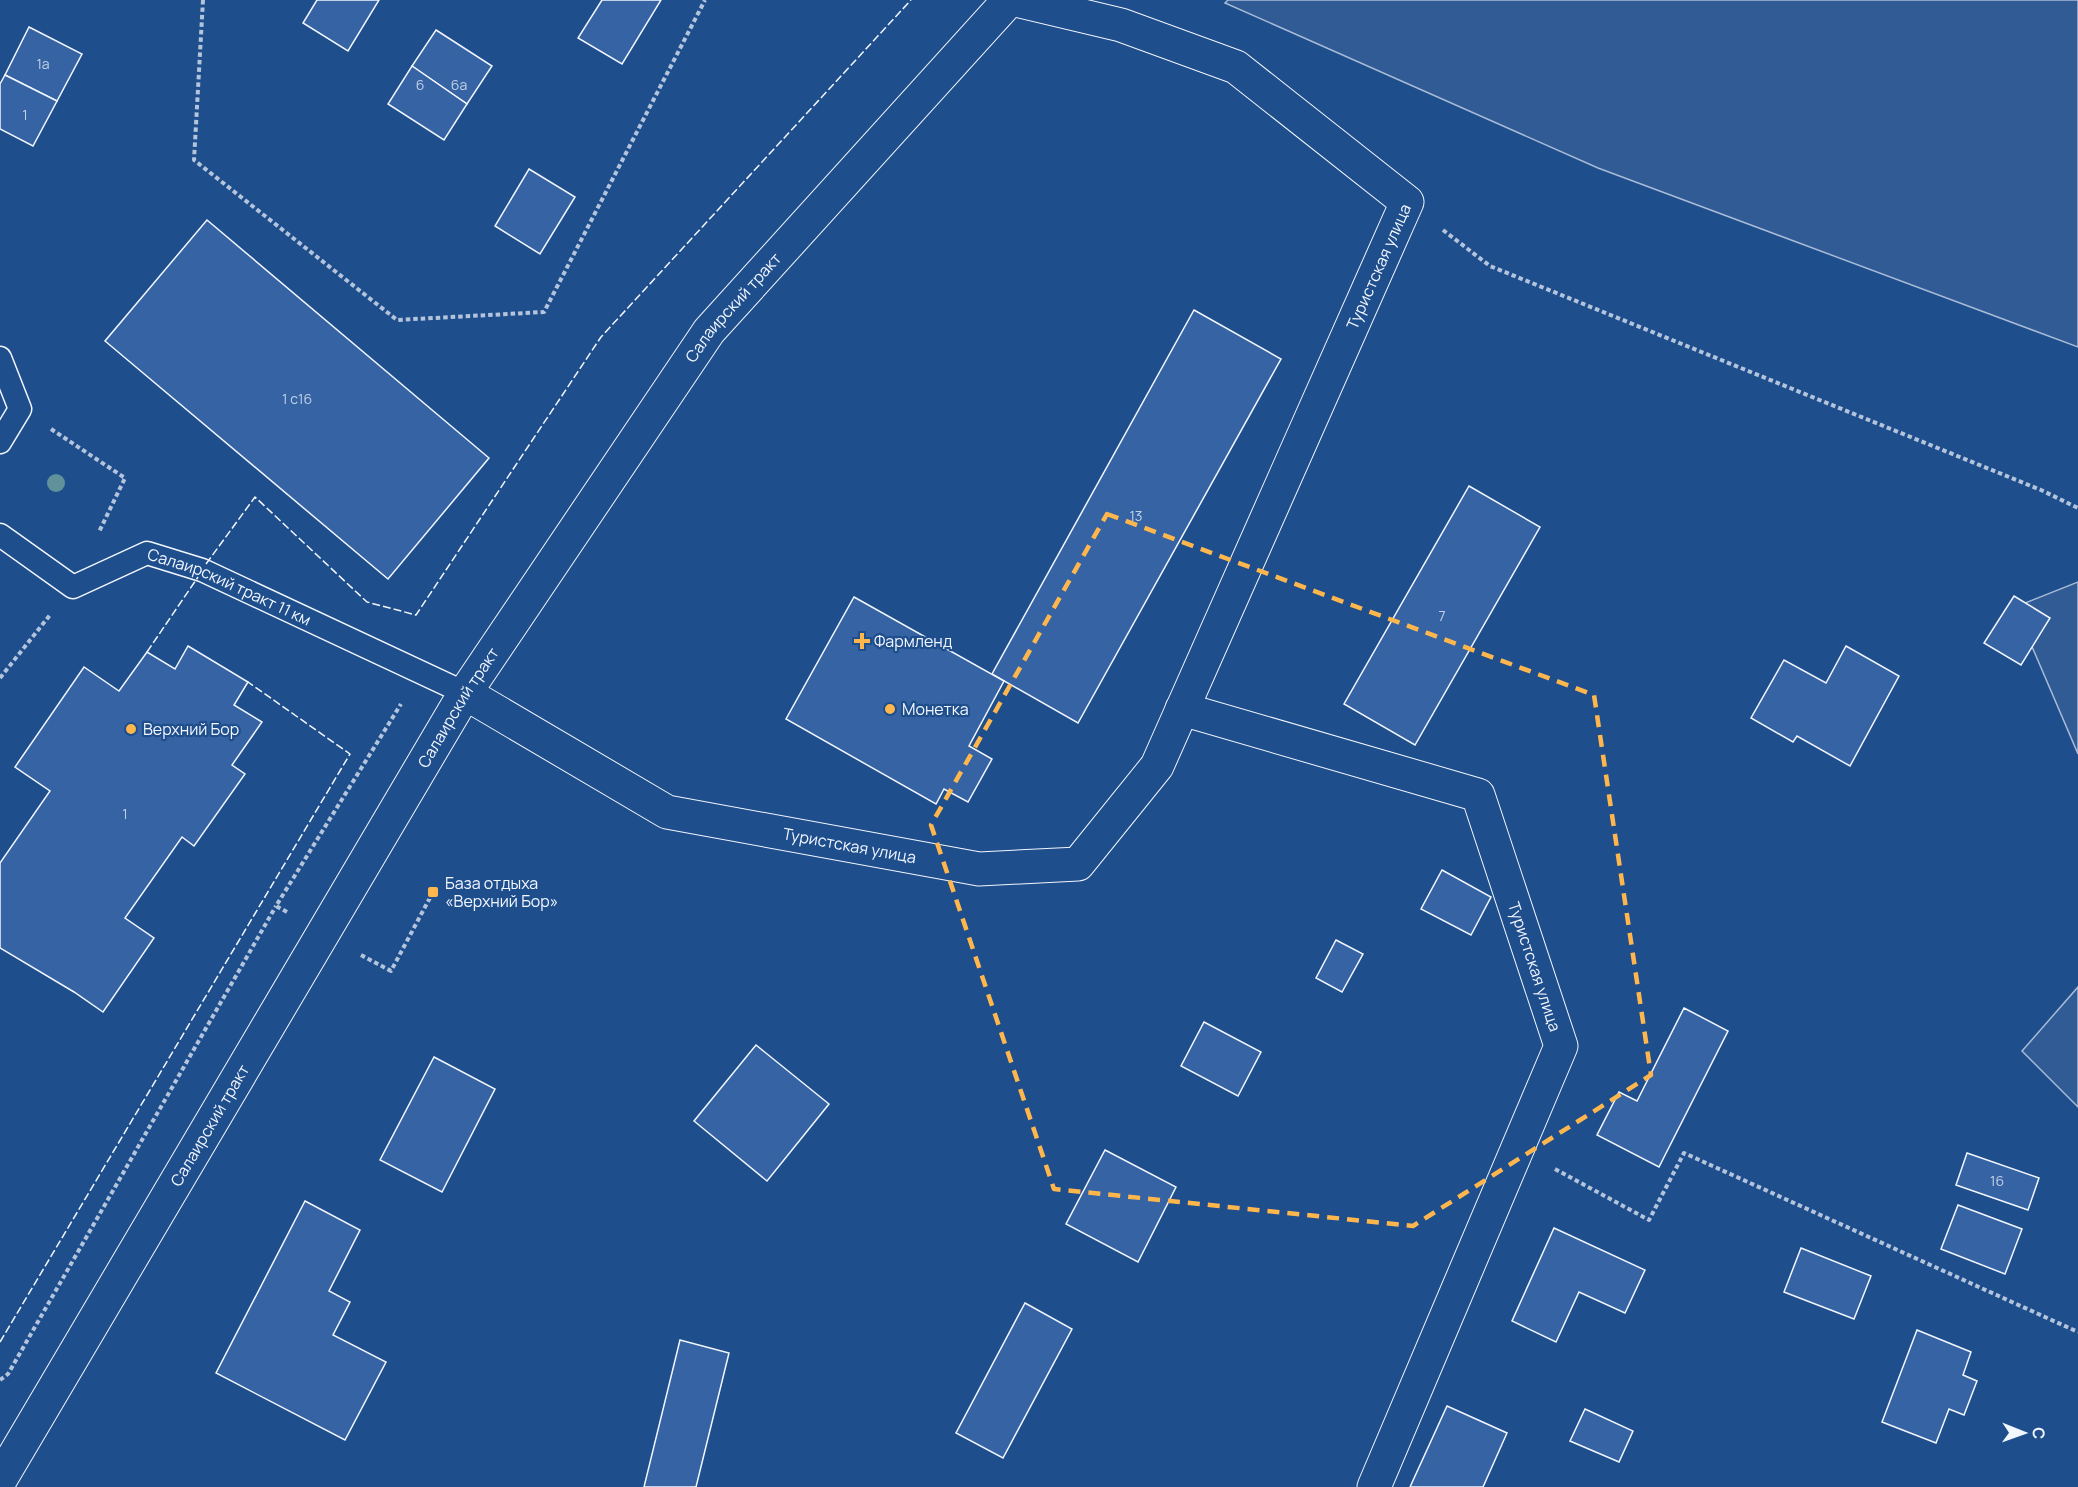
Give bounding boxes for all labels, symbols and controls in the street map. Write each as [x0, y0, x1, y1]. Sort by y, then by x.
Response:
house number: 1а [36, 54, 50, 73]
house number: 6 [416, 75, 424, 94]
house number: 6а [451, 75, 467, 94]
house number: 1 [22, 105, 28, 124]
street label: Туристская улица [1341, 200, 1416, 333]
street label: Салаирский тракт [680, 248, 786, 367]
house number: 1 с16 [282, 389, 312, 408]
house number: 13 [1129, 506, 1143, 525]
street label: Салаирский тракт 11 км [145, 543, 315, 630]
house number: 7 [1438, 606, 1446, 625]
place label: Фармленд [874, 630, 953, 652]
marker: Фармленд [855, 634, 869, 648]
street label: Салаирский тракт [412, 643, 504, 772]
place label: Монетка [902, 698, 969, 720]
marker: Монетка [883, 702, 897, 716]
place label: Верхний Бор [143, 718, 239, 740]
marker: Верхний Бор [124, 722, 138, 736]
house number: 1 [122, 804, 128, 823]
street label: Туристская улица [781, 822, 918, 868]
place label: База отдыха «Верхний Бор» [445, 872, 558, 912]
marker: База отдыха «Верхний Бор» [426, 885, 440, 899]
street label: Туристская улица [1503, 899, 1566, 1034]
street label: Салаирский тракт [165, 1060, 254, 1190]
house number: 16 [1990, 1171, 2004, 1190]
north arrow [1994, 1403, 2054, 1463]
text: С [2028, 1427, 2050, 1440]

